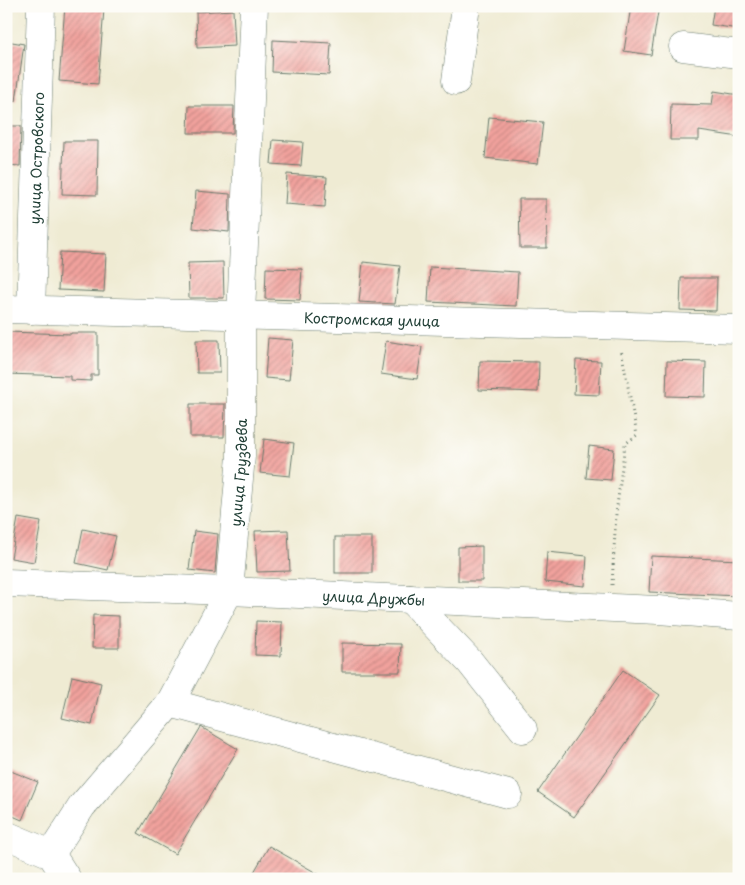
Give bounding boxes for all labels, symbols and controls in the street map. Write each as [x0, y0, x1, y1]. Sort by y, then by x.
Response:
street label: улица Островского [23, 92, 49, 225]
street label: Костромская улица [304, 307, 440, 331]
street label: улица Груздева [224, 418, 252, 527]
street label: улица Дружбы [322, 585, 426, 610]

